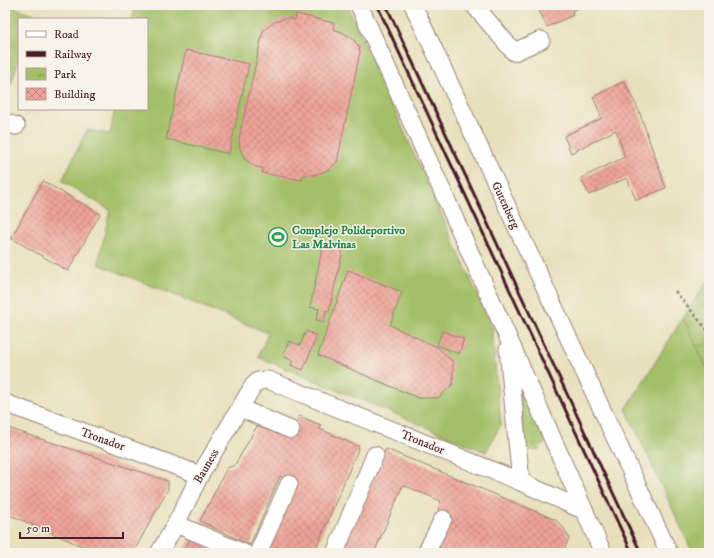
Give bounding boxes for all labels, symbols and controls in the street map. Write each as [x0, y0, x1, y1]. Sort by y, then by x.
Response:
legend [18, 18, 148, 110]
text: Road [54, 27, 79, 42]
text: Railway [54, 47, 92, 62]
text: Park [54, 67, 76, 82]
text: Building [54, 87, 95, 102]
street label: Gutenberg [488, 179, 523, 231]
place label: Complejo Polideportivo Las Malvinas [292, 223, 405, 252]
sports icon: Complejo Polideportivo Las Malvinas [267, 226, 289, 248]
street label: Tronador [79, 425, 127, 455]
street label: Tronador [399, 427, 447, 458]
street label: Bauness [191, 446, 222, 486]
scale bar [20, 514, 123, 540]
text: 50 m [26, 521, 50, 536]

